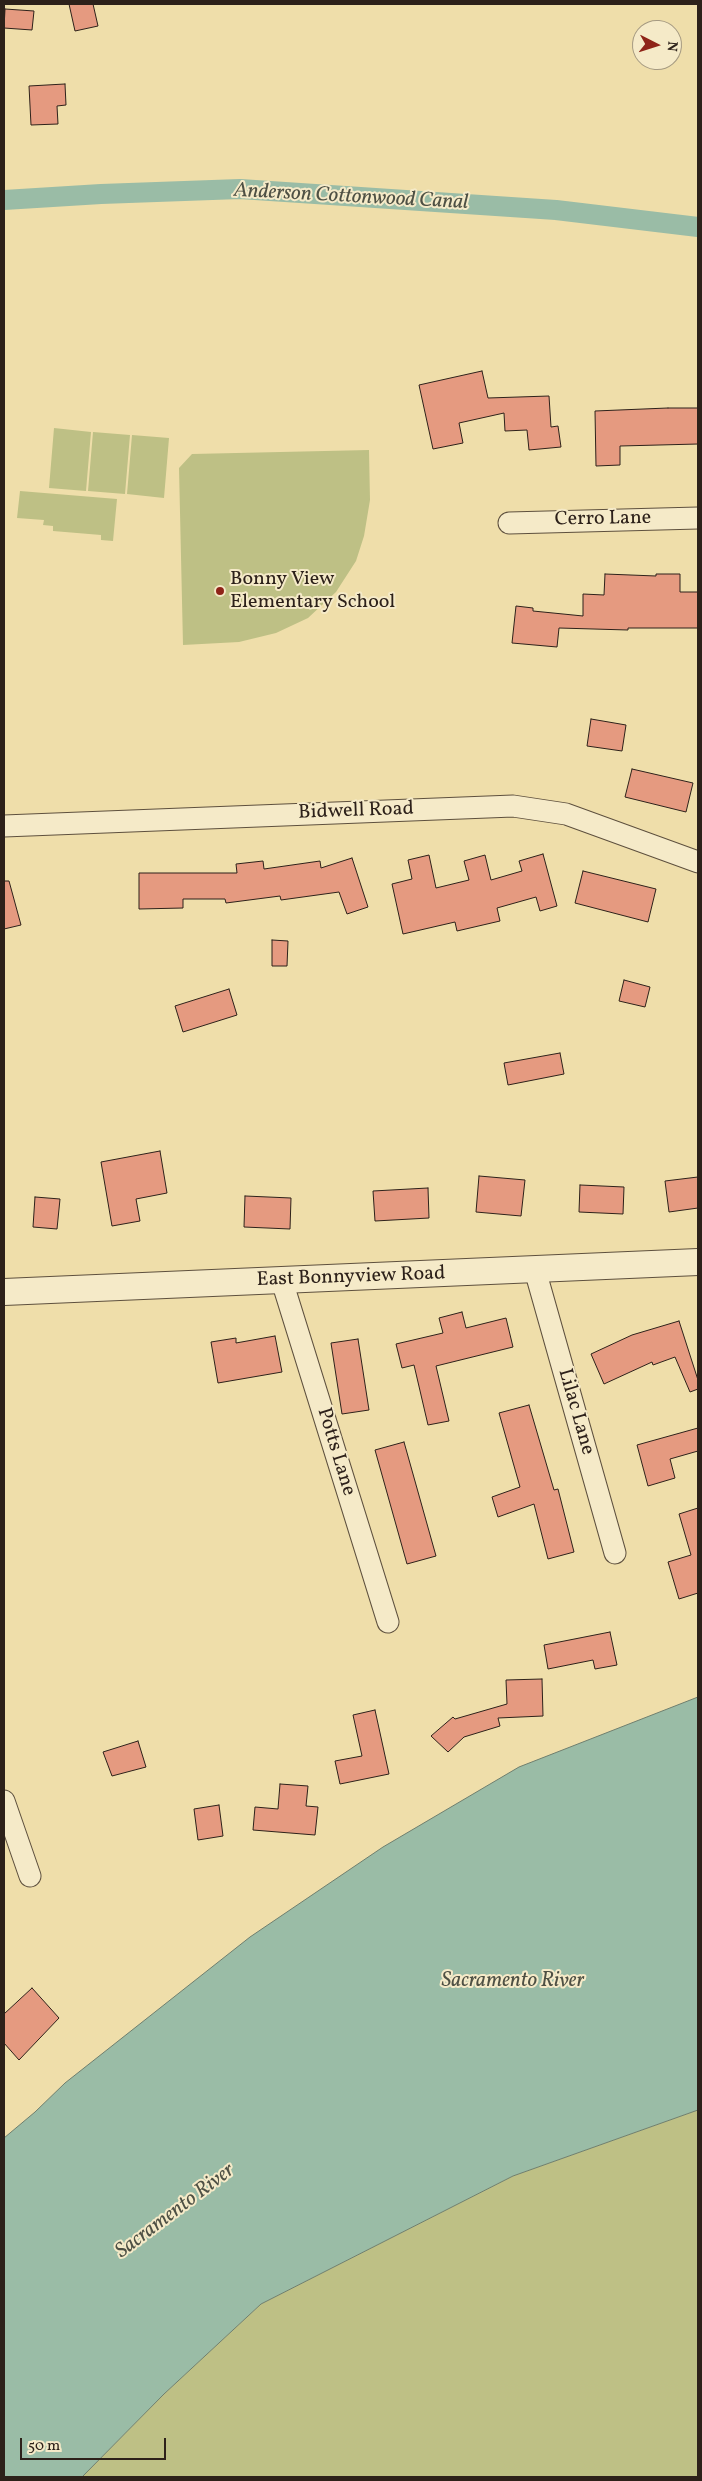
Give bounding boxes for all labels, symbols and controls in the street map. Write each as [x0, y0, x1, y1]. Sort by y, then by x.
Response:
north arrow [632, 20, 682, 70]
text: N [662, 40, 681, 52]
water label: Anderson Cottonwood Canal [233, 179, 469, 217]
street label: Cerro Lane [555, 507, 651, 533]
place label: Bonny View Elementary School [230, 568, 395, 615]
marker: Bonny View Elementary School [214, 585, 226, 597]
street label: Bidwell Road [298, 798, 414, 826]
street label: East Bonnyview Road [256, 1263, 446, 1293]
street label: Lilac Lane [551, 1366, 599, 1458]
street label: Potts Lane [310, 1405, 360, 1499]
water label: Sacramento River [442, 1969, 584, 1995]
water label: Sacramento River [111, 2159, 241, 2265]
scale bar [22, 2428, 169, 2460]
text: 50 m [28, 2436, 60, 2457]

